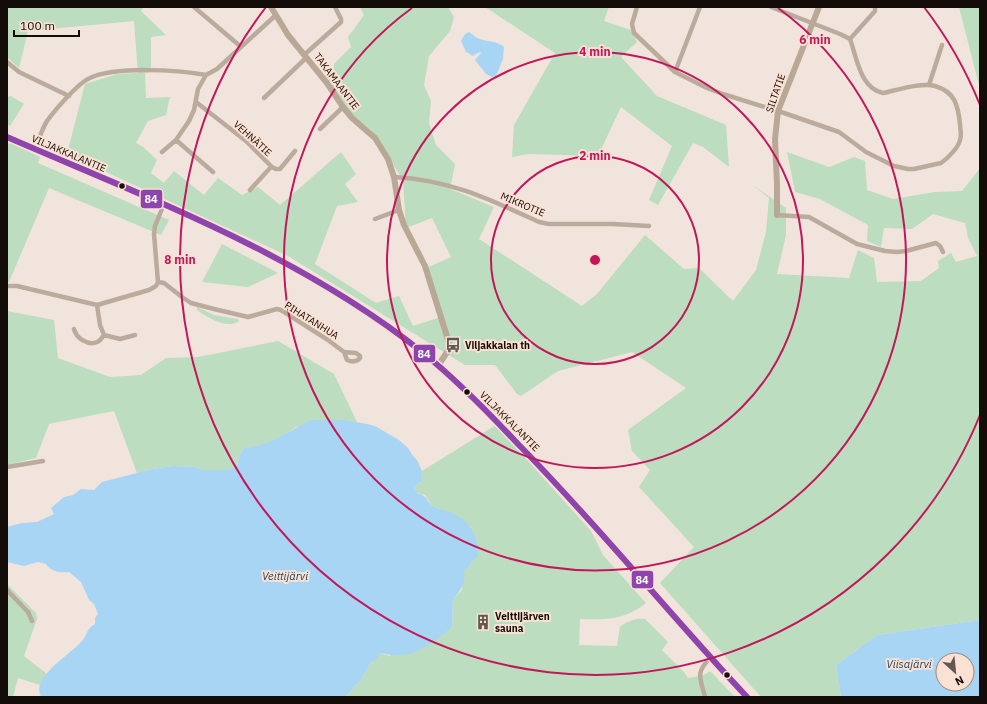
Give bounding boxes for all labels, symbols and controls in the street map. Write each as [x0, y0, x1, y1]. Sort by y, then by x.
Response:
scale bar [14, 12, 79, 38]
text: 100 m [20, 18, 55, 33]
text: 6 min [799, 32, 831, 47]
text: 4 min [579, 44, 611, 59]
street label: TAKAMAANTIE [311, 50, 362, 112]
street label: SILTATIE [763, 72, 788, 114]
street label: VEHNÄTIE [231, 118, 275, 159]
street label: VILJAKKALANTIE [30, 132, 108, 175]
text: 2 min [579, 148, 611, 163]
unlabelled marker [117, 181, 127, 191]
line badge: 84 [140, 189, 163, 209]
street label: MIKROTIE [499, 189, 547, 220]
text: 84 [144, 192, 158, 206]
text: 8 min [164, 252, 196, 267]
centre of rings [588, 253, 602, 267]
street label: PIHATANHUA [282, 299, 342, 343]
bus stop icon: Viljakkalan th [444, 336, 462, 354]
place label: Viljakkalan th [465, 339, 530, 352]
line badge: 84 [413, 344, 436, 363]
text: 84 [417, 347, 431, 361]
unlabelled marker [462, 387, 472, 397]
street label: VILJAKKALANTIE [477, 389, 543, 454]
water label: Veittijärvi [262, 569, 308, 583]
line badge: 84 [631, 570, 654, 589]
text: 84 [635, 573, 649, 587]
place label: Veittijärven sauna [495, 610, 550, 635]
building icon: Veittijärven sauna [474, 613, 492, 631]
north arrow [935, 652, 975, 692]
water label: Viisajärvi [886, 657, 932, 671]
unlabelled marker [722, 670, 732, 680]
text: N [953, 673, 966, 689]

